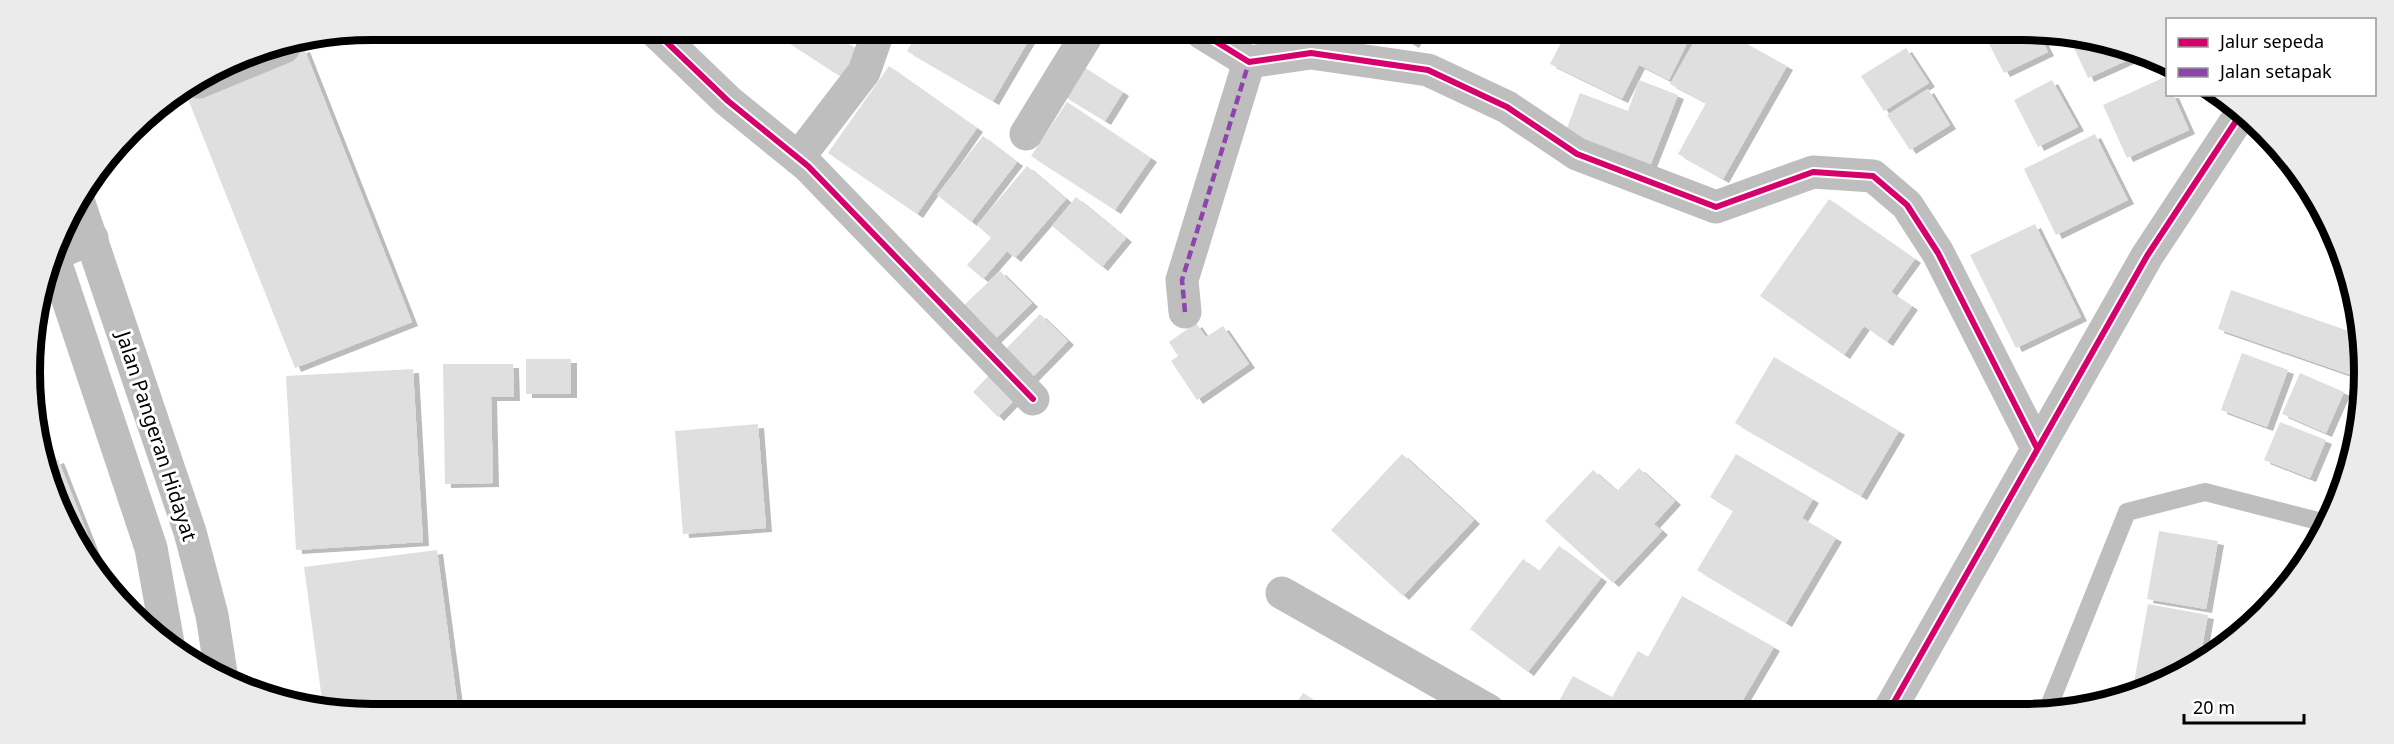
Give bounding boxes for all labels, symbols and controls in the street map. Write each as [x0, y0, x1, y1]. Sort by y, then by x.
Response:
legend [2166, 18, 2376, 96]
text: Jalur sepeda [2218, 29, 2324, 53]
text: Jalan setapak [2218, 59, 2332, 83]
street label: Jalan Pangeran Hidayat [110, 326, 204, 544]
scale bar [2184, 687, 2304, 725]
text: 20 m [2193, 695, 2235, 719]

